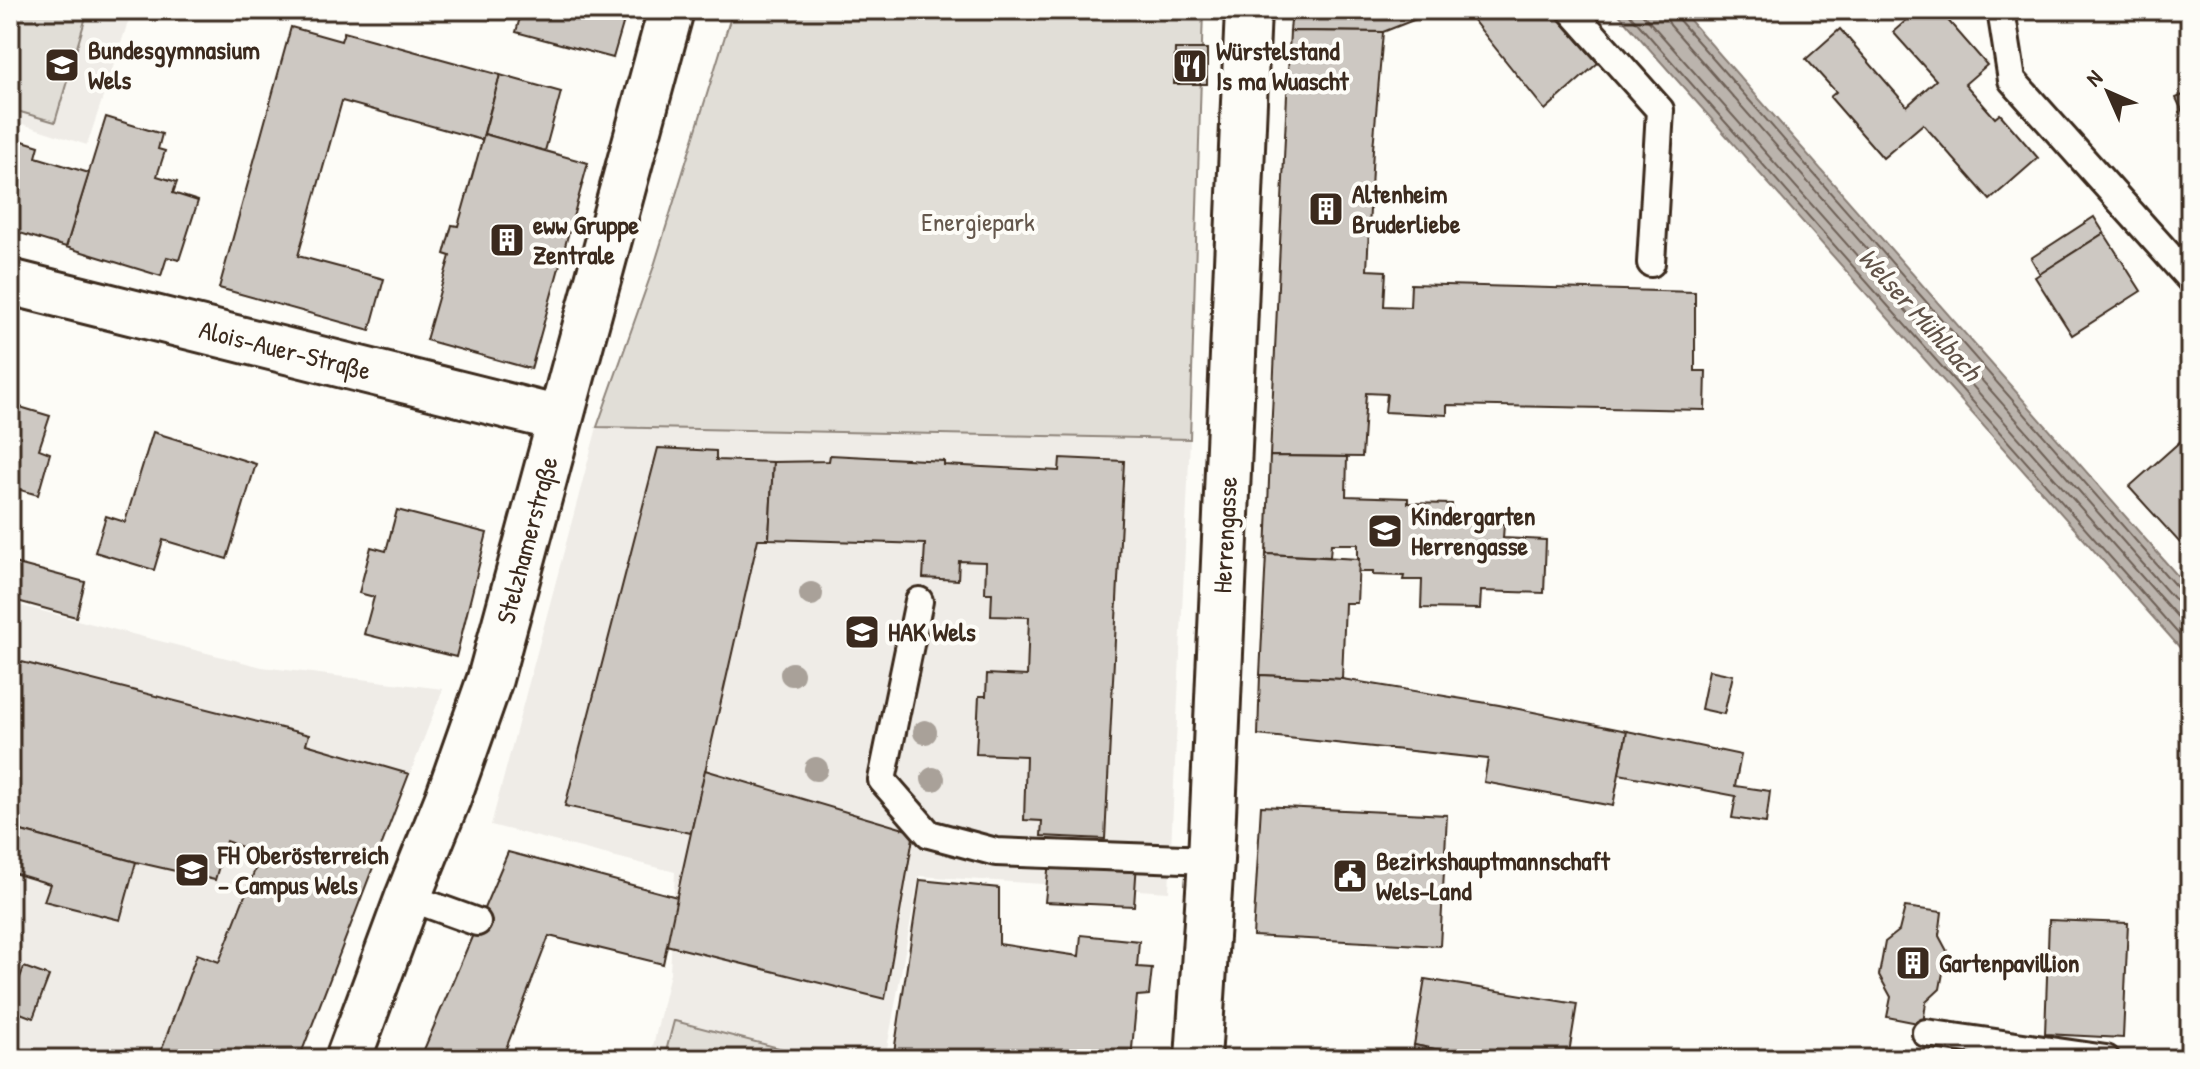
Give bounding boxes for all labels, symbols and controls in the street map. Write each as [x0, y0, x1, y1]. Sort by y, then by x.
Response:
place label: Bundesgymnasium Wels [88, 32, 260, 97]
place label: Würstelstand Is ma Wuascht [1216, 33, 1350, 98]
school or university icon: Bundesgymnasium Wels [43, 46, 81, 84]
restaurant icon: Würstelstand Is ma Wuascht [1171, 47, 1209, 85]
north arrow [2068, 52, 2148, 132]
text: N [2079, 63, 2109, 93]
place label: Altenheim Bruderliebe [1352, 176, 1461, 241]
building icon: Altenheim Bruderliebe [1307, 190, 1345, 228]
park label: Energiepark [921, 204, 1035, 239]
place label: eww Gruppe Zentrale [533, 207, 640, 272]
building icon: eww Gruppe Zentrale [488, 221, 526, 259]
water label: Welser Mühlbach [1850, 239, 1992, 390]
street label: Alois-Auer-Straße [196, 311, 375, 388]
street label: Stelzhamerstraße [487, 452, 566, 627]
street label: Herrengasse [1204, 476, 1245, 594]
place label: Kindergarten Herrengasse [1411, 498, 1536, 564]
school or university icon: Kindergarten Herrengasse [1366, 512, 1404, 550]
school or university icon: HAK Wels [843, 613, 881, 651]
place label: HAK Wels [888, 614, 976, 649]
place label: FH Oberösterreich – Campus Wels [217, 837, 388, 903]
place label: Bezirkshauptmannschaft Wels-Land [1376, 843, 1611, 908]
school or university icon: FH Oberösterreich – Campus Wels [173, 851, 211, 889]
public building icon: Bezirkshauptmannschaft Wels-Land [1331, 857, 1369, 895]
building icon: Gartenpavillion [1894, 944, 1932, 982]
place label: Gartenpavillion [1939, 945, 2080, 981]

